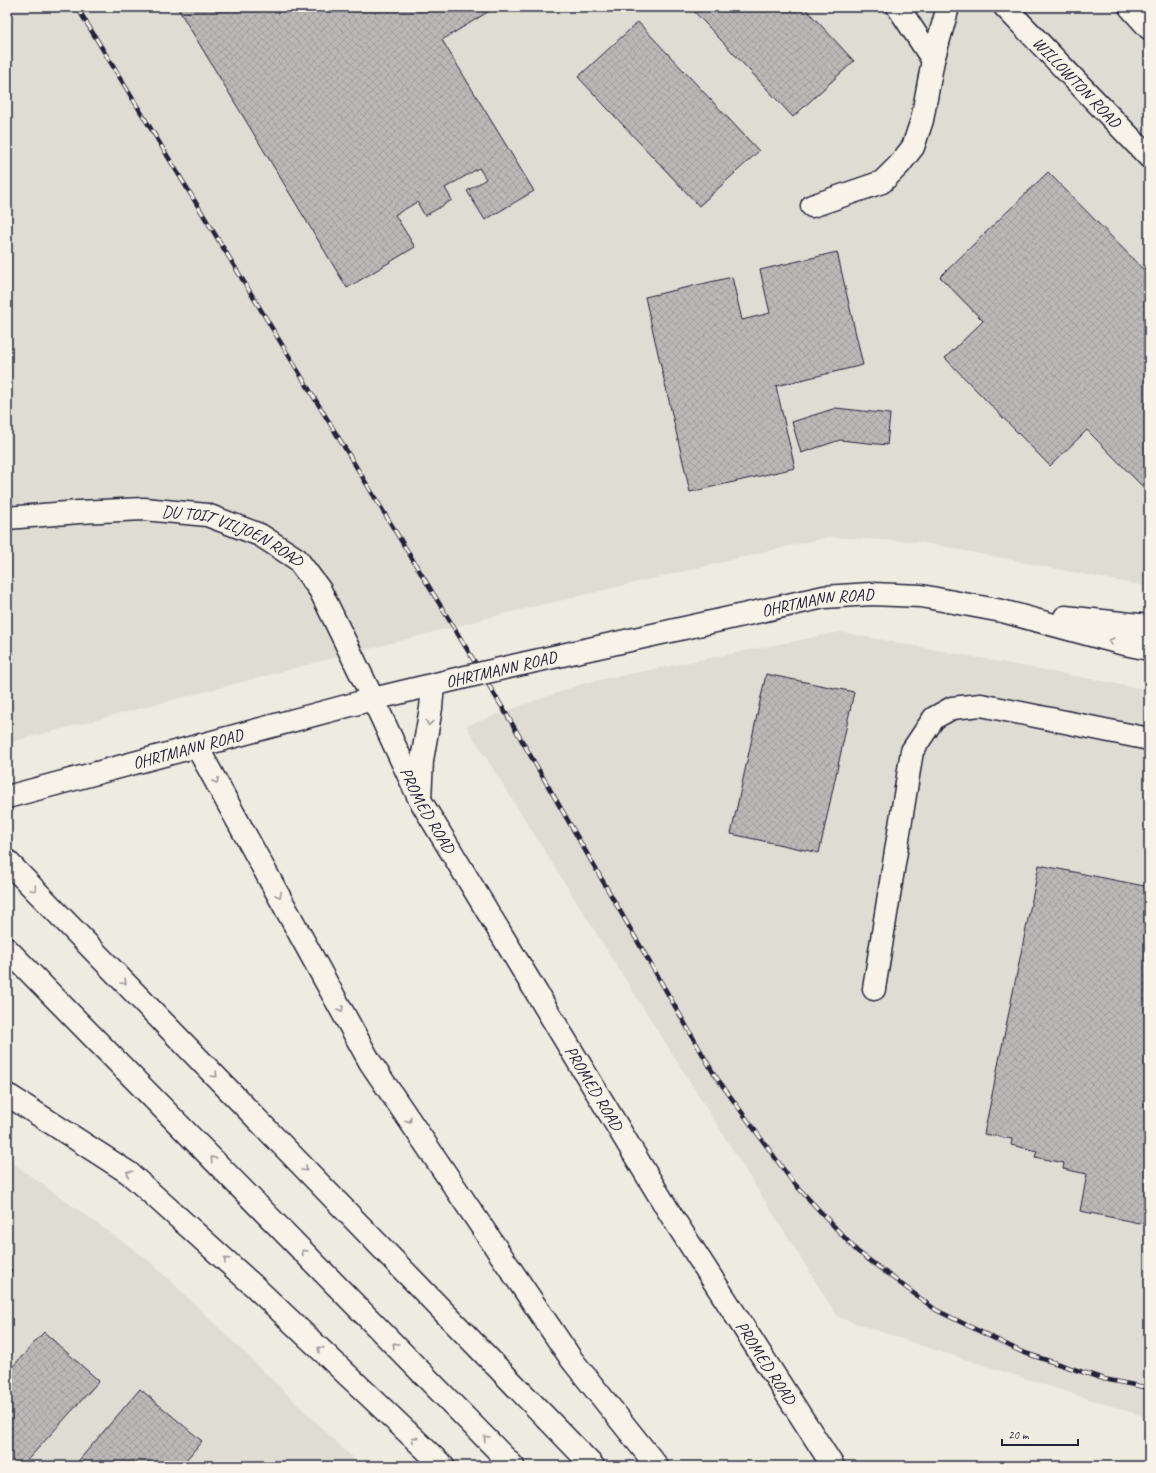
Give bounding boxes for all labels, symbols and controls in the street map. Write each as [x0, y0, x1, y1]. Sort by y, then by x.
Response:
street label: WILLOWTON ROAD [1028, 32, 1126, 133]
street label: DU TOIT VILJOEN ROAD [161, 501, 310, 572]
street label: OHRTMANN ROAD [759, 584, 875, 622]
one-way arrow [1108, 637, 1114, 645]
street label: OHRTMANN ROAD [444, 646, 560, 692]
one-way arrow [425, 720, 434, 726]
street label: OHRTMANN ROAD [130, 724, 246, 774]
street label: PROMED ROAD [395, 764, 461, 859]
one-way arrow [211, 777, 219, 784]
one-way arrow [29, 884, 37, 892]
one-way arrow [274, 891, 281, 898]
one-way arrow [120, 977, 127, 985]
one-way arrow [337, 1005, 344, 1012]
street label: PROMED ROAD [560, 1042, 628, 1136]
one-way arrow [210, 1070, 218, 1078]
one-way arrow [404, 1115, 411, 1122]
one-way arrow [210, 1156, 218, 1164]
one-way arrow [300, 1164, 308, 1172]
one-way arrow [126, 1171, 133, 1178]
one-way arrow [301, 1249, 309, 1257]
one-way arrow [223, 1258, 230, 1265]
street label: PROMED ROAD [731, 1317, 801, 1410]
one-way arrow [392, 1342, 400, 1350]
one-way arrow [317, 1347, 325, 1354]
scale bar [1002, 1421, 1078, 1447]
text: 20 m [1008, 1427, 1030, 1443]
one-way arrow [483, 1435, 490, 1443]
one-way arrow [411, 1436, 419, 1444]

